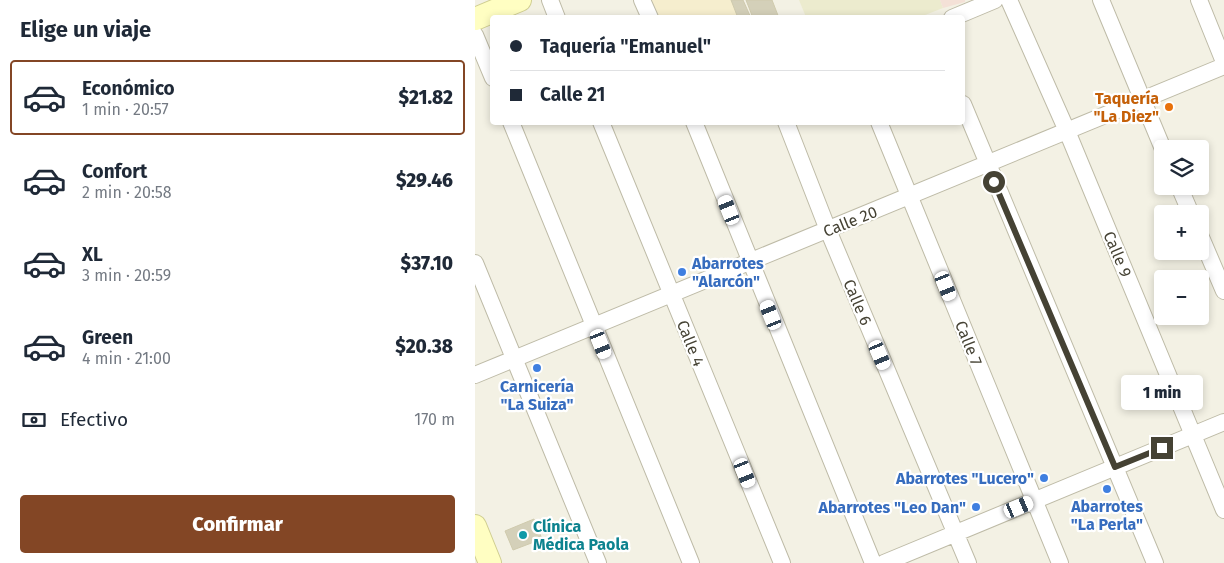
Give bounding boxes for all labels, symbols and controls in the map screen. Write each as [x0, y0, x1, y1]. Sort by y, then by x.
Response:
text: Elige un viaje [20, 16, 151, 43]
text: Taquería "Emanuel" [540, 35, 711, 58]
icon: car [22, 75, 67, 120]
text: Económico [82, 77, 175, 100]
text: Calle 21 [540, 83, 605, 106]
text: $21.82 [399, 86, 453, 109]
place label: Taquería "La Diez" [1093, 89, 1159, 126]
text: 1 min · 20:57 [82, 100, 169, 119]
marker: Taquería "La Diez" [1163, 101, 1175, 113]
map controls [1154, 140, 1209, 325]
button: layers [1154, 140, 1209, 195]
icon: car [22, 158, 67, 203]
text: Confort [82, 160, 147, 183]
text: $29.46 [396, 169, 453, 192]
route start [983, 171, 1005, 193]
text: 2 min · 20:58 [82, 183, 172, 202]
car [716, 193, 741, 227]
street label: Calle 20 [820, 202, 880, 241]
button: + [1154, 205, 1209, 260]
street label: Calle 9 [1099, 228, 1136, 280]
icon: car [22, 241, 67, 286]
text: XL [82, 243, 103, 266]
text: $37.10 [401, 252, 453, 275]
place label: Abarrotes "Alarcón" [691, 254, 764, 291]
text: 3 min · 20:59 [82, 266, 171, 285]
marker: Abarrotes "Alarcón" [676, 266, 688, 278]
car [933, 269, 958, 303]
button: − [1154, 270, 1209, 325]
street label: Calle 6 [839, 276, 876, 328]
car [758, 298, 783, 332]
street label: Calle 4 [673, 317, 709, 369]
street label: Calle 7 [951, 318, 986, 368]
icon: car [22, 324, 67, 369]
text: Green [82, 326, 133, 349]
car [588, 327, 613, 361]
text: $20.38 [395, 335, 453, 358]
car [867, 338, 892, 372]
text: 4 min · 21:00 [82, 349, 171, 368]
marker: Carnicería "La Suiza" [531, 362, 543, 374]
callout: 1 min [1121, 376, 1203, 410]
place label: Carnicería "La Suiza" [500, 377, 574, 414]
text: 1 min [1143, 383, 1181, 402]
icon: cash [20, 406, 48, 434]
text: Efectivo [60, 408, 128, 431]
text: 170 m [414, 410, 455, 429]
route end [1151, 437, 1173, 459]
car [732, 456, 757, 490]
place label: Abarrotes "Lucero" [895, 469, 1034, 488]
marker: Abarrotes "Lucero" [1038, 472, 1050, 484]
marker: Abarrotes "La Perla" [1101, 483, 1113, 495]
car [1002, 494, 1035, 520]
button: Confirmar [20, 495, 455, 553]
place label: Abarrotes "La Perla" [1070, 497, 1143, 534]
place label: Abarrotes "Leo Dan" [818, 498, 966, 517]
marker: Abarrotes "Leo Dan" [970, 501, 982, 513]
place label: Clínica Médica Paola [533, 517, 629, 554]
marker: Clínica Médica Paola [517, 529, 529, 541]

